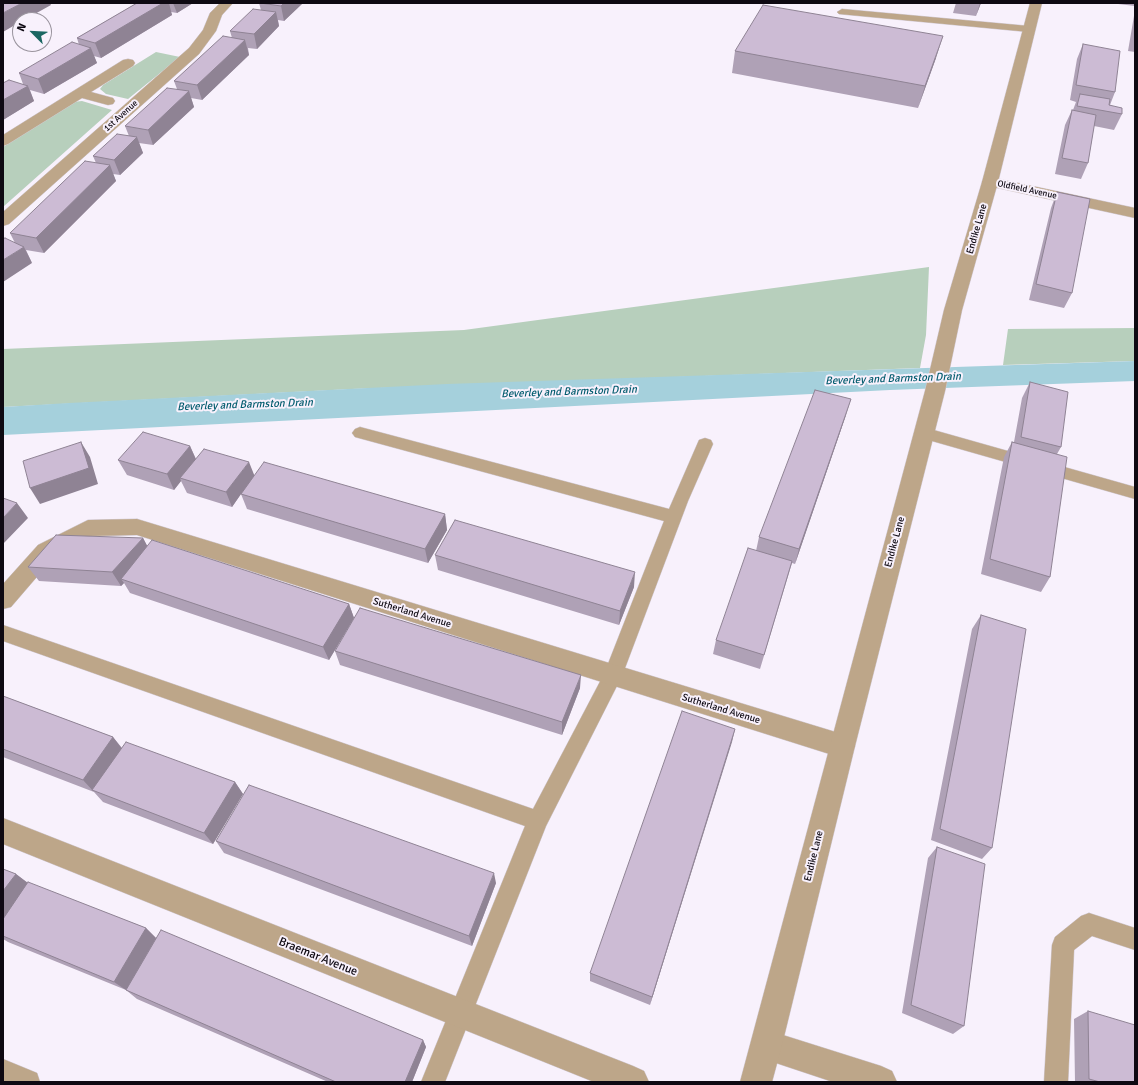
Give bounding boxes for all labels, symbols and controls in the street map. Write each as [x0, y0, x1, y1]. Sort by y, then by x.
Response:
north arrow [12, 12, 52, 52]
text: N [14, 21, 29, 33]
street label: 1st Avenue [102, 98, 140, 134]
street label: Oldfield Avenue [996, 178, 1058, 202]
street label: Endike Lane [964, 202, 990, 256]
water label: Beverley and Barmston Drain [825, 370, 961, 388]
water label: Beverley and Barmston Drain [501, 383, 637, 401]
water label: Beverley and Barmston Drain [177, 396, 313, 414]
street label: Endike Lane [883, 515, 907, 569]
street label: Sutherland Avenue [372, 595, 452, 631]
street label: Sutherland Avenue [681, 691, 761, 727]
street label: Endike Lane [802, 829, 826, 883]
street label: Braemar Avenue [277, 935, 359, 979]

